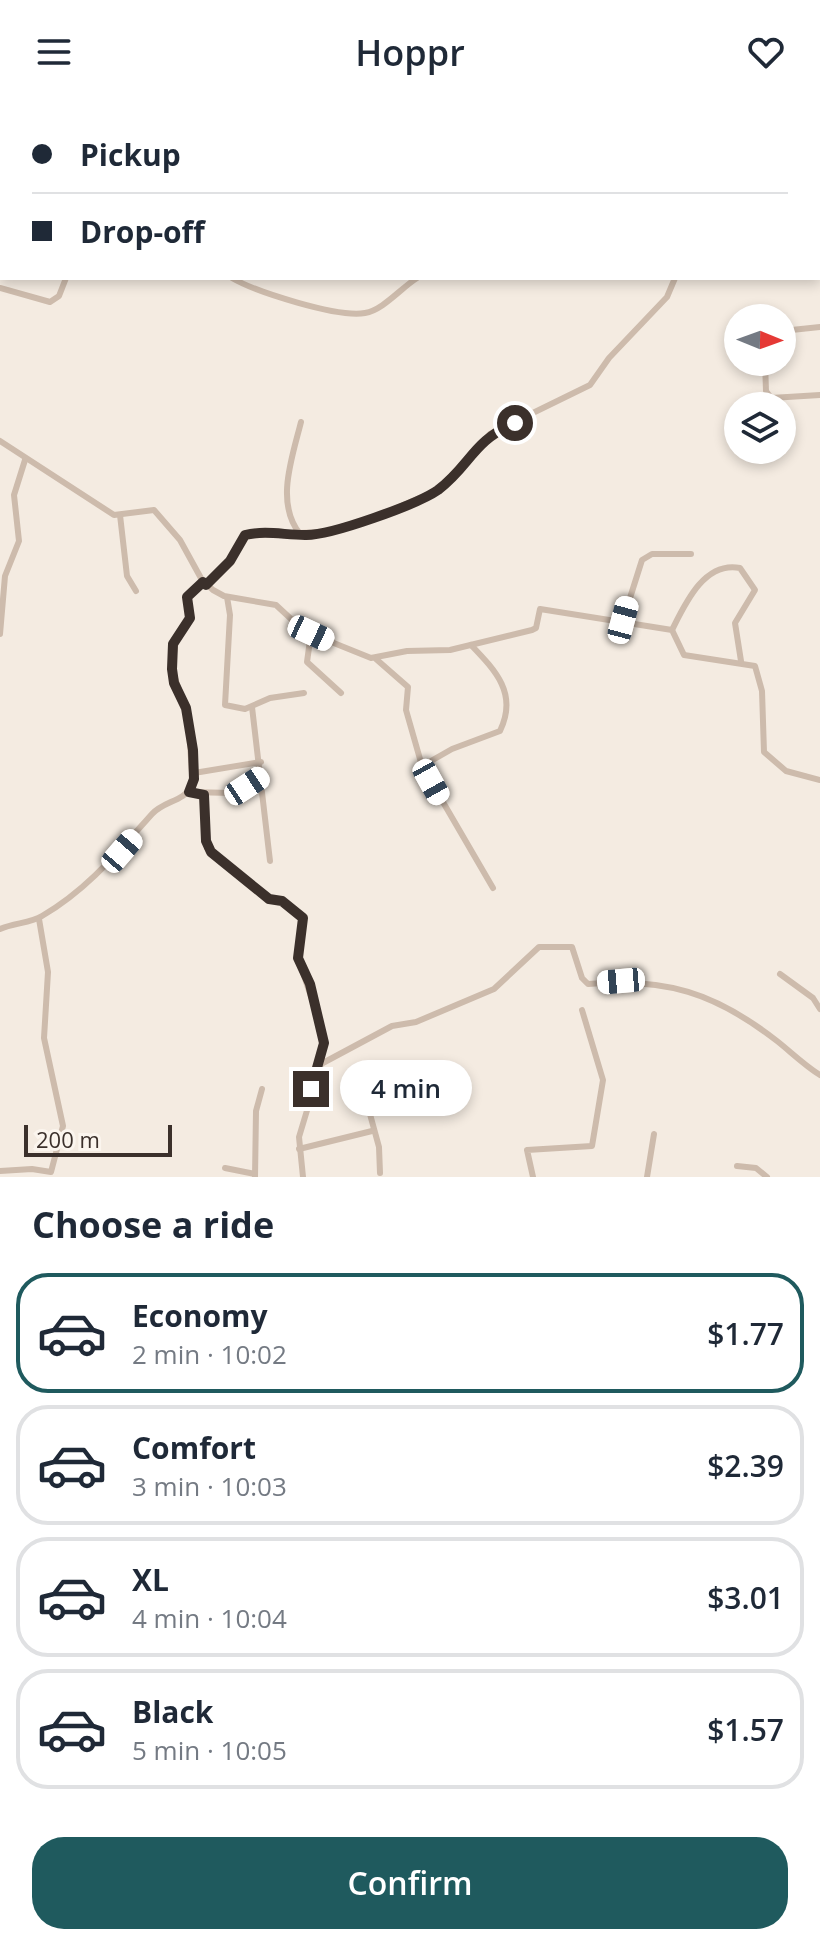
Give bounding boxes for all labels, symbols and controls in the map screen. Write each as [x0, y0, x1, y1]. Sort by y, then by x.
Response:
text: Hoppr [355, 28, 465, 77]
icon: menu [32, 30, 76, 74]
icon: heart [744, 30, 788, 74]
text: Pickup [80, 134, 181, 175]
text: Drop-off [80, 211, 205, 252]
north arrow [724, 304, 796, 376]
map controls [724, 304, 796, 464]
button: layers [724, 392, 796, 464]
route start [497, 405, 533, 441]
car [605, 594, 641, 646]
car [284, 612, 338, 654]
car [409, 755, 453, 809]
car [220, 763, 274, 809]
car [97, 825, 147, 877]
car [596, 967, 646, 995]
callout: 4 min [339, 1061, 471, 1117]
text: 4 min [371, 1070, 441, 1106]
route end [293, 1071, 329, 1107]
scale bar [24, 1121, 172, 1157]
text: 200 m [36, 1124, 100, 1154]
text: Choose a ride [32, 1200, 274, 1249]
text: Economy [132, 1295, 268, 1336]
icon: car [36, 1297, 108, 1369]
text: $1.77 [707, 1313, 784, 1354]
text: 2 min · 10:02 [132, 1336, 287, 1372]
text: Comfort [132, 1427, 256, 1468]
icon: car [36, 1429, 108, 1501]
text: $2.39 [707, 1445, 784, 1486]
text: 3 min · 10:03 [132, 1468, 287, 1504]
text: XL [132, 1559, 169, 1600]
icon: car [36, 1561, 108, 1633]
text: $3.01 [707, 1577, 784, 1618]
text: 4 min · 10:04 [132, 1600, 287, 1636]
text: Black [132, 1691, 213, 1732]
icon: car [36, 1693, 108, 1765]
text: $1.57 [707, 1709, 784, 1750]
text: 5 min · 10:05 [132, 1732, 287, 1768]
button: Confirm [32, 1837, 788, 1929]

